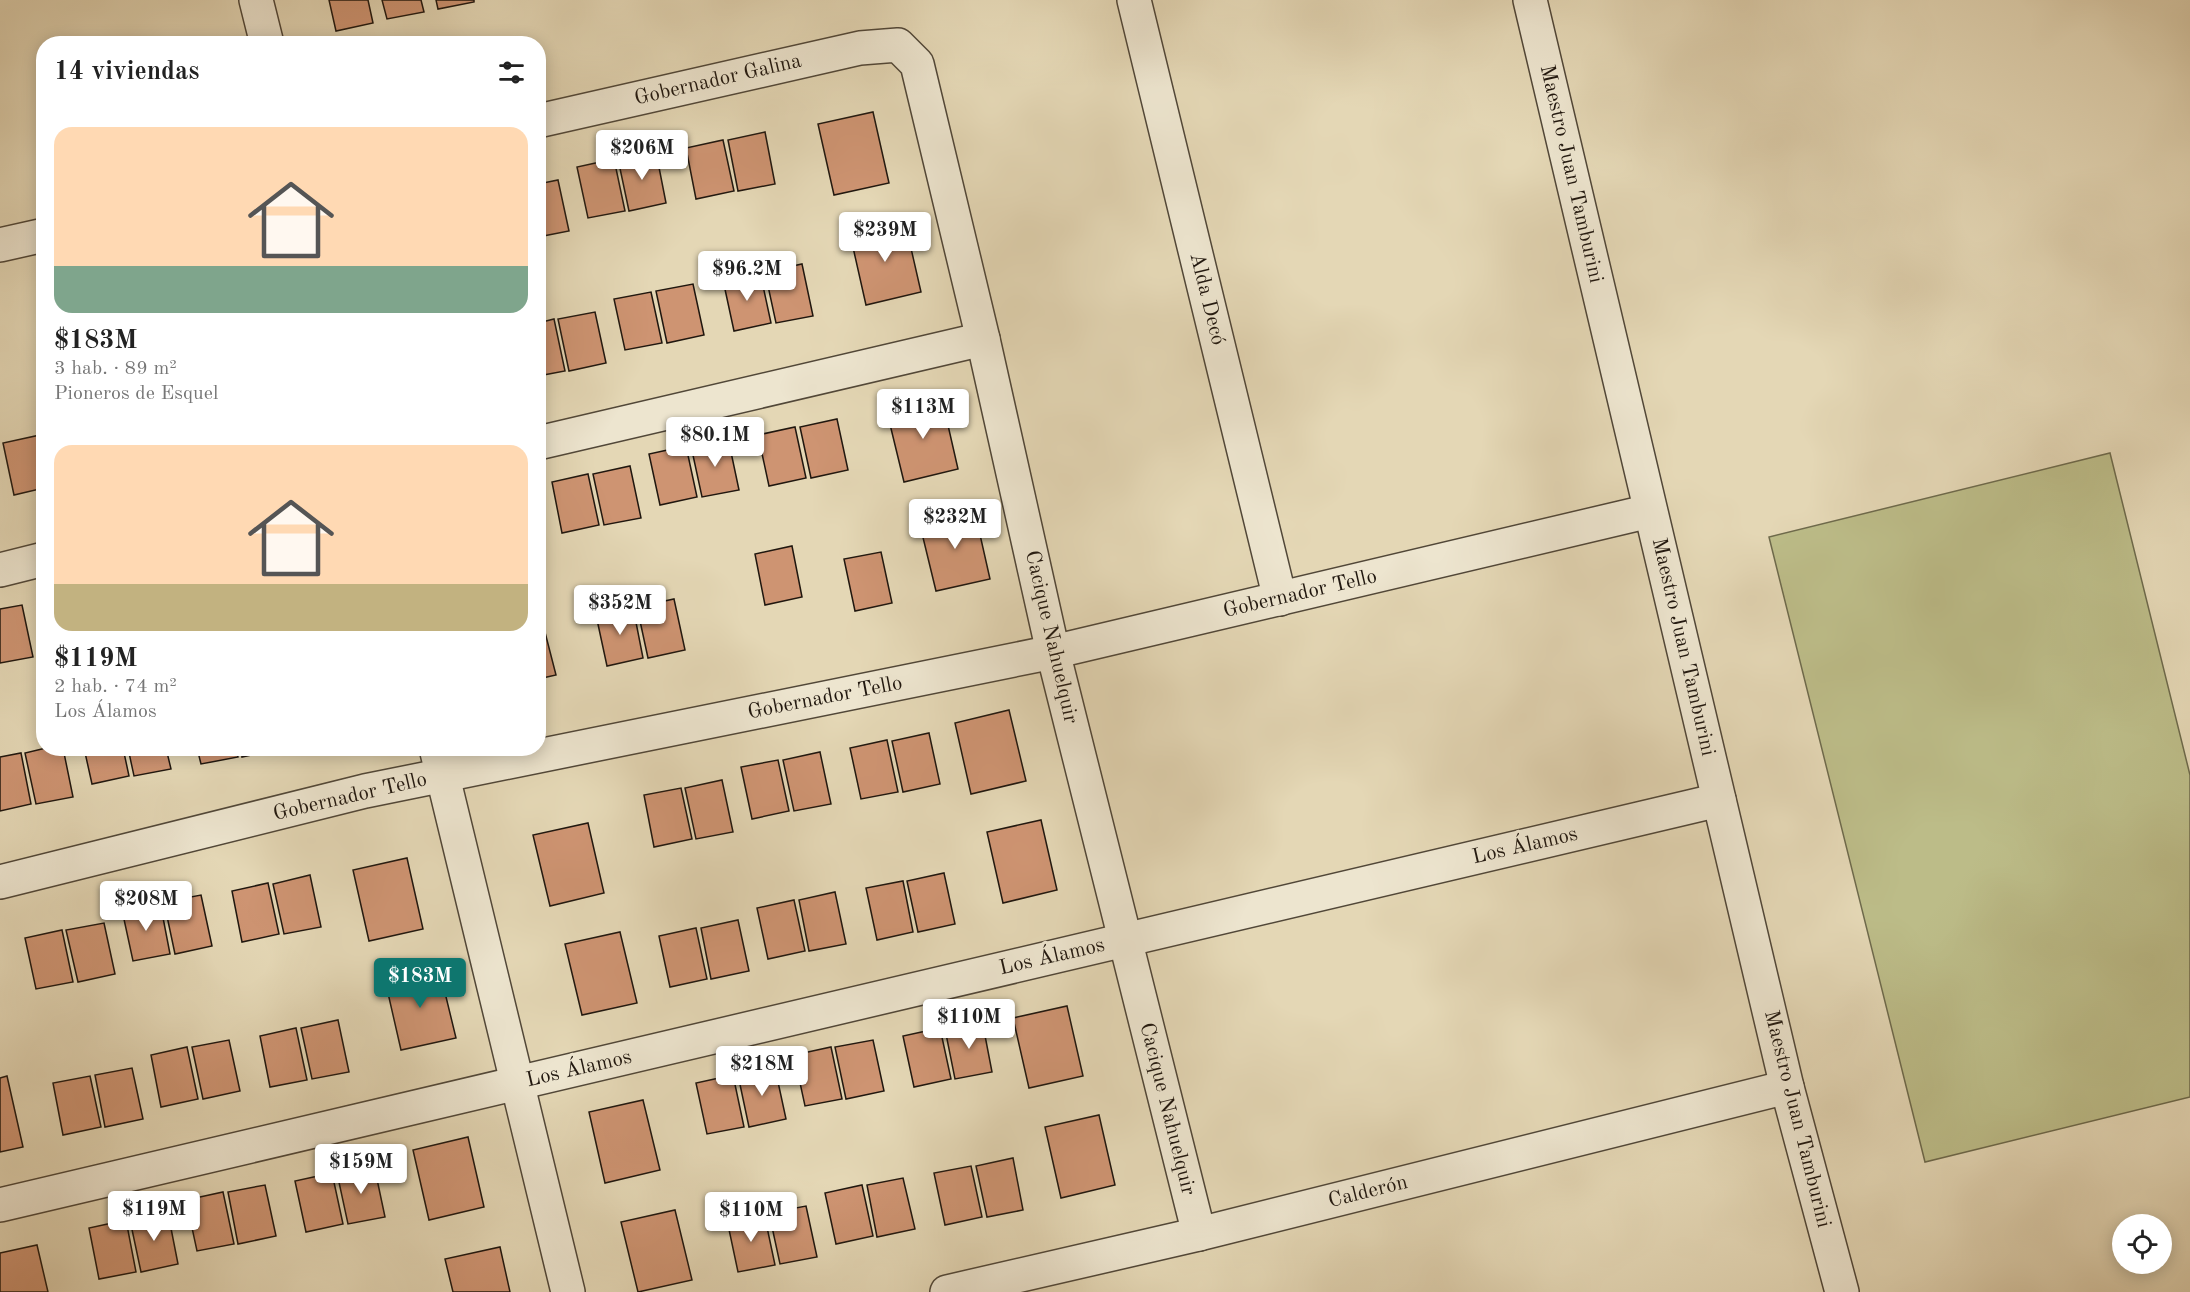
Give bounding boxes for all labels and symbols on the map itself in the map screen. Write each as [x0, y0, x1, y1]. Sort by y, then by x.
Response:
street label: Gobernador Galina [632, 51, 804, 109]
street label: Maestro Juan Tamburini [1536, 63, 1606, 285]
pin: $206M [600, 130, 684, 181]
pin: $239M [843, 212, 927, 263]
pin: $96.2M [698, 251, 796, 302]
street label: Alda Decó [1185, 251, 1229, 347]
pin: $113M [881, 389, 965, 440]
pin: $80.1M [666, 417, 764, 468]
pin: $232M [913, 499, 997, 550]
street label: Maestro Juan Tamburini [1648, 536, 1718, 758]
street label: Cacique Nahuelquir [1021, 548, 1081, 726]
street label: Gobernador Tello [1221, 566, 1379, 622]
pin: $352M [578, 585, 662, 636]
street label: Gobernador Tello [746, 673, 904, 723]
street label: Gobernador Tello [271, 769, 429, 825]
street label: Los Álamos [1469, 820, 1580, 868]
pin: $208M [104, 881, 188, 932]
street label: Los Álamos [996, 931, 1107, 979]
pin: $183M [378, 958, 462, 1009]
pin: $110M [927, 999, 1011, 1050]
street label: Maestro Juan Tamburini [1760, 1008, 1834, 1230]
street label: Cacique Nahuelquir [1135, 1021, 1199, 1198]
street label: Los Álamos [523, 1043, 634, 1091]
pin: $218M [720, 1046, 804, 1097]
pin: $159M [319, 1144, 403, 1195]
street label: Calderón [1326, 1172, 1410, 1212]
pin: $119M [112, 1191, 196, 1242]
pin: $110M [709, 1192, 793, 1243]

